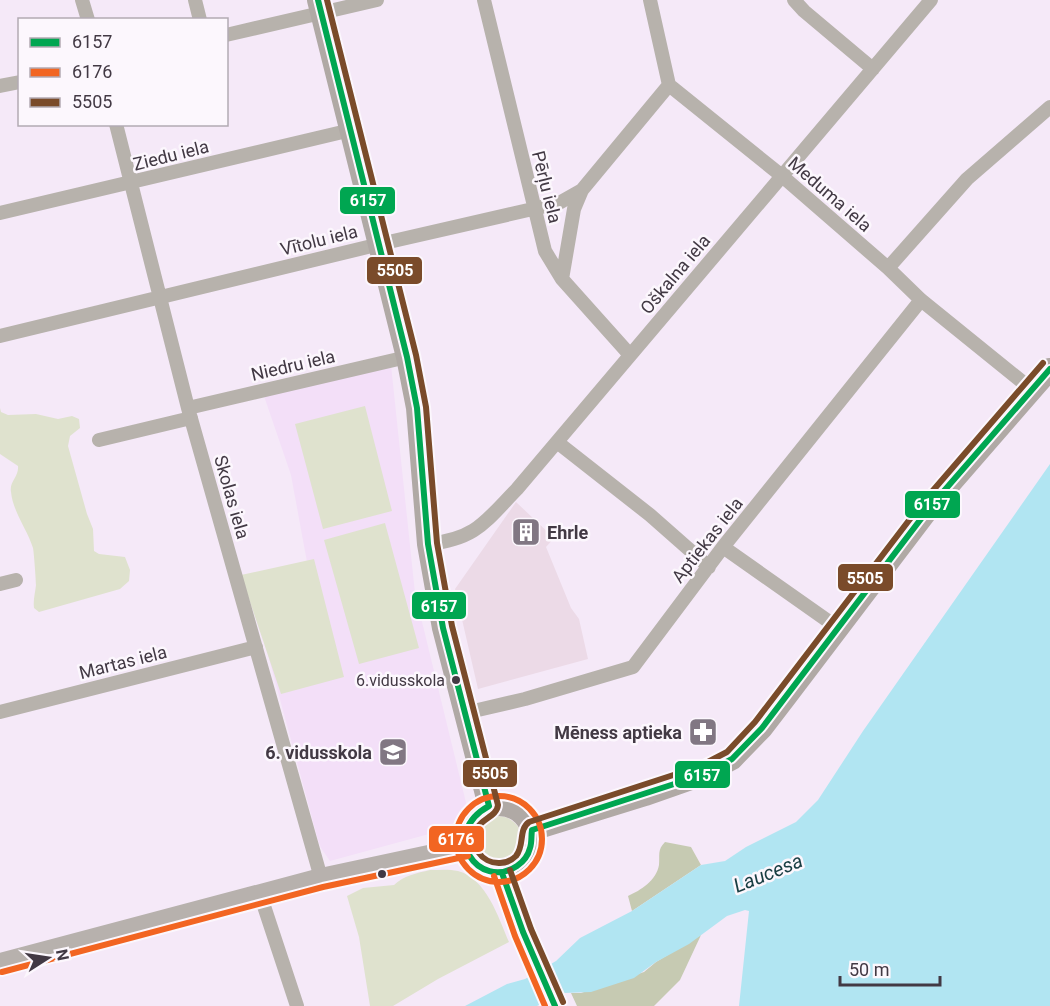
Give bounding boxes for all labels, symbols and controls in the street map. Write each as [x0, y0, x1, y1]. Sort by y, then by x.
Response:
legend [18, 18, 228, 126]
text: 6157 [72, 31, 112, 52]
text: 6176 [72, 61, 112, 82]
text: 5505 [72, 91, 112, 112]
street label: Ziedu iela [131, 135, 211, 175]
street label: Pērļu iela [527, 149, 566, 226]
street label: Meduma iela [784, 152, 876, 236]
line badge: 6157 [339, 186, 396, 215]
text: 6157 [350, 191, 386, 210]
street label: Vītolu iela [278, 220, 360, 260]
street label: Oškalna iela [636, 230, 714, 318]
line badge: 5505 [366, 256, 423, 285]
text: 5505 [377, 261, 413, 280]
street label: Niedru iela [249, 345, 337, 385]
street label: Skolas iela [210, 453, 254, 541]
line badge: 6157 [904, 490, 961, 519]
street label: Aptiekas iela [667, 493, 747, 587]
text: 6157 [914, 495, 950, 514]
building icon: Ehrle [510, 516, 542, 548]
place label: Ehrle [547, 522, 589, 543]
line badge: 5505 [837, 563, 894, 592]
text: 5505 [847, 569, 883, 588]
line badge: 6157 [411, 591, 467, 620]
text: 6157 [421, 597, 457, 616]
street label: Martas iela [77, 641, 169, 683]
place label: 6.vidusskola [356, 671, 445, 690]
marker: 6.vidusskola [450, 674, 462, 686]
pharmacy icon: Mēness aptieka [687, 716, 719, 748]
place label: Mēness aptieka [554, 722, 682, 743]
school or university icon: 6. vidusskola [377, 736, 409, 768]
place label: 6. vidusskola [265, 742, 372, 763]
line badge: 5505 [462, 759, 518, 788]
line badge: 6157 [674, 760, 731, 789]
text: 5505 [472, 764, 508, 783]
text: 6157 [684, 766, 720, 785]
line badge: 6176 [428, 825, 485, 853]
text: 6176 [438, 830, 474, 849]
water label: Laucesa [730, 848, 806, 898]
unlabelled marker [376, 868, 388, 880]
north arrow [18, 928, 78, 988]
text: N [52, 947, 73, 962]
scale bar [840, 949, 940, 987]
text: 50 m [849, 959, 889, 980]

